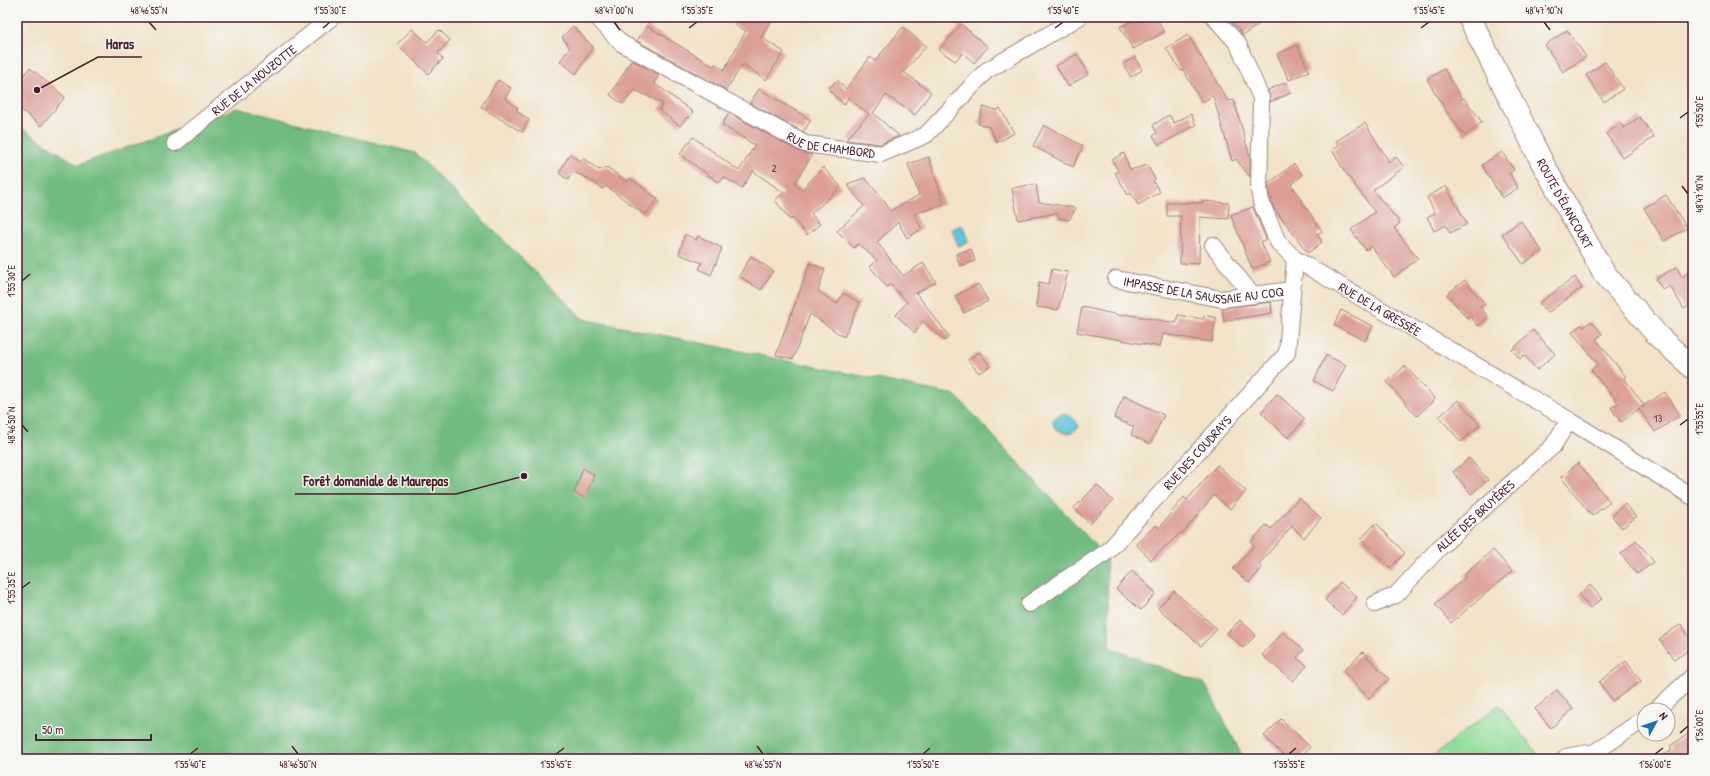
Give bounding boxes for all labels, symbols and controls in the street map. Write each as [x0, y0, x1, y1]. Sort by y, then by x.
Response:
text: 48°46'55"N [131, 4, 167, 17]
text: 1°55'30"E [314, 4, 347, 17]
text: 48°47'00"N [595, 4, 633, 17]
text: 1°55'35"E [681, 4, 714, 17]
text: 1°55'40"E [1047, 4, 1079, 17]
text: 1°55'45"E [1413, 4, 1445, 17]
text: 48°47'10"N [1525, 4, 1563, 17]
callout: Haras [98, 31, 142, 57]
text: Haras [106, 34, 135, 53]
street label: RUE DE LA NOUZOTTE [208, 40, 300, 119]
text: 1°55'50"E [1693, 95, 1706, 128]
street label: RUE DE CHAMBORD [784, 127, 877, 162]
street label: ROUTE D'ÉLANCOURT [1533, 155, 1598, 253]
house number: 2 [771, 161, 777, 175]
text: 48°47'10"N [1693, 175, 1706, 213]
text: 1°55'30"E [5, 264, 18, 297]
street label: IMPASSE DE LA SAUSSAIE AU COQ [1122, 272, 1285, 308]
street label: RUE DE LA GRESSÉE [1336, 278, 1424, 340]
text: 1°55'55"E [1693, 402, 1706, 435]
text: 48°46'50"N [5, 407, 18, 443]
street label: RUE DES COUDRAYS [1159, 411, 1235, 493]
house number: 13 [1654, 411, 1663, 425]
callout: Forêt domaniale de Maurepas [295, 468, 456, 494]
text: Forêt domaniale de Maurepas [303, 471, 449, 492]
street label: ALLÉE DES BRUYÈRES [1432, 476, 1518, 556]
text: 1°55'35"E [5, 571, 18, 604]
north arrow [1636, 702, 1676, 742]
text: N [1656, 709, 1671, 722]
text: 1°56'00"E [1693, 709, 1706, 742]
scale bar [36, 716, 151, 742]
text: 50 m [42, 721, 63, 738]
text: 1°55'40"E [174, 758, 206, 771]
text: 48°46'50"N [280, 758, 316, 771]
text: 1°55'45"E [540, 758, 572, 771]
text: 48°46'55"N [745, 758, 781, 771]
text: 1°55'50"E [907, 758, 940, 771]
text: 1°55'55"E [1273, 758, 1306, 771]
text: 1°56'00"E [1639, 758, 1672, 771]

